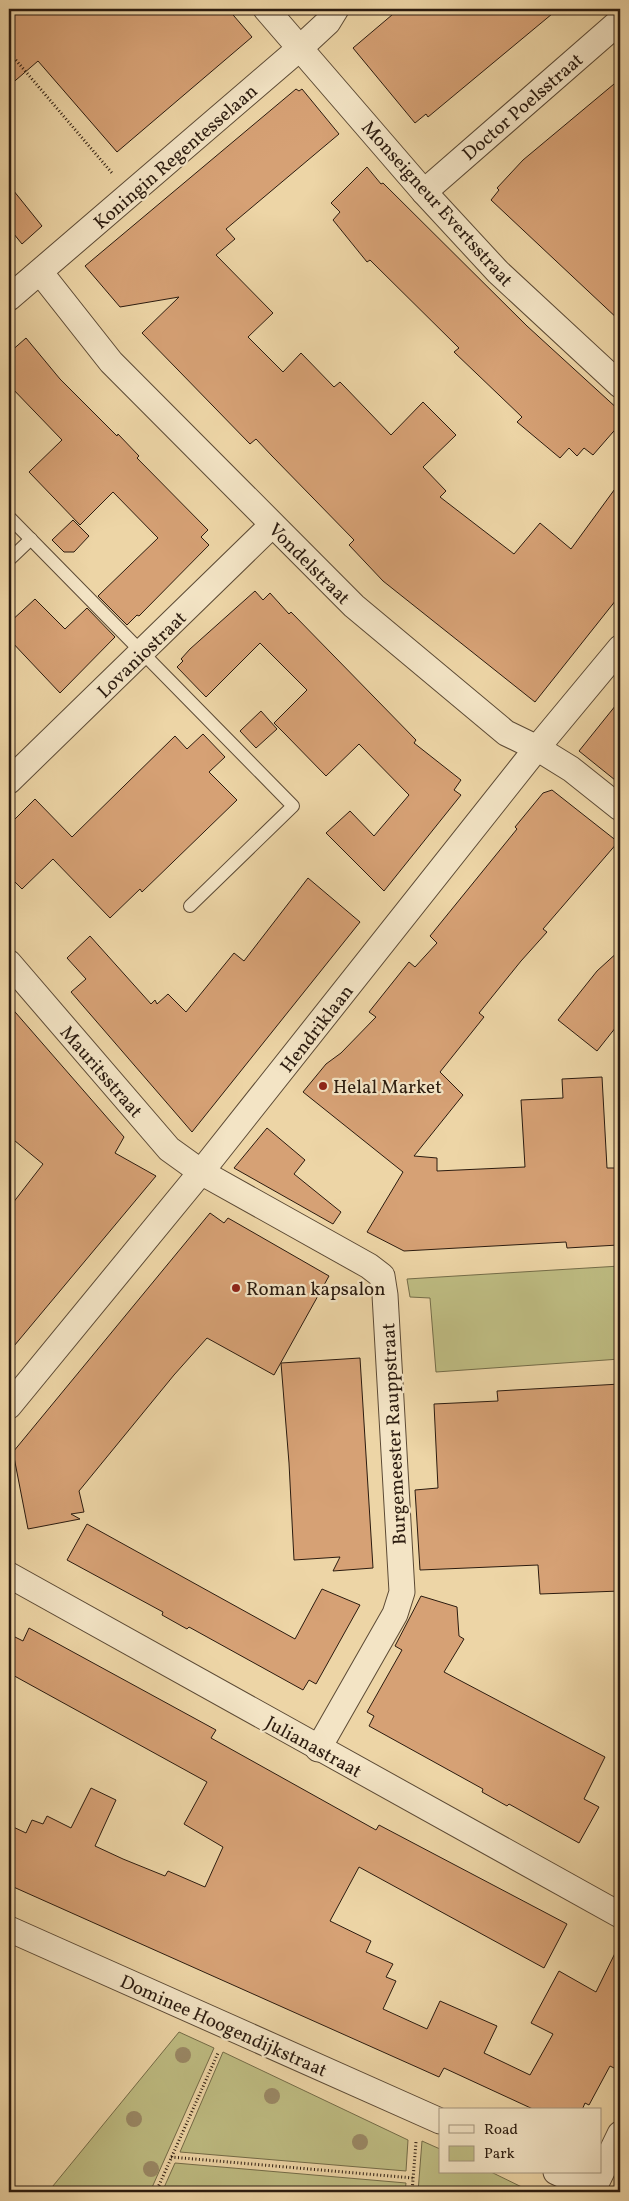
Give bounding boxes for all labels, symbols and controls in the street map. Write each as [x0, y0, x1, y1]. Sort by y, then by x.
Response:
street label: Doctor Poelsstraat [457, 47, 590, 167]
street label: Koningin Regentesselaan [89, 79, 264, 236]
street label: Monseigneur Evertsstraat [355, 116, 518, 293]
street label: Vondelstraat [262, 518, 356, 611]
street label: Lovaniostraat [92, 606, 193, 705]
street label: Hendriklaan [275, 980, 360, 1079]
street label: Mauritsstraat [53, 1021, 148, 1124]
place label: Helal Market [333, 1075, 442, 1101]
marker: Helal Market [317, 1080, 329, 1092]
place label: Roman kapsalon [246, 1277, 386, 1303]
marker: Roman kapsalon [230, 1282, 242, 1294]
street label: Burgemeester Rauppstraat [376, 1322, 414, 1546]
street label: Julianastraat [260, 1711, 366, 1785]
street label: Dominee Hoogendijkstraat [115, 1969, 331, 2084]
legend [439, 2108, 602, 2174]
text: Road [484, 2120, 518, 2141]
text: Park [484, 2144, 515, 2165]

